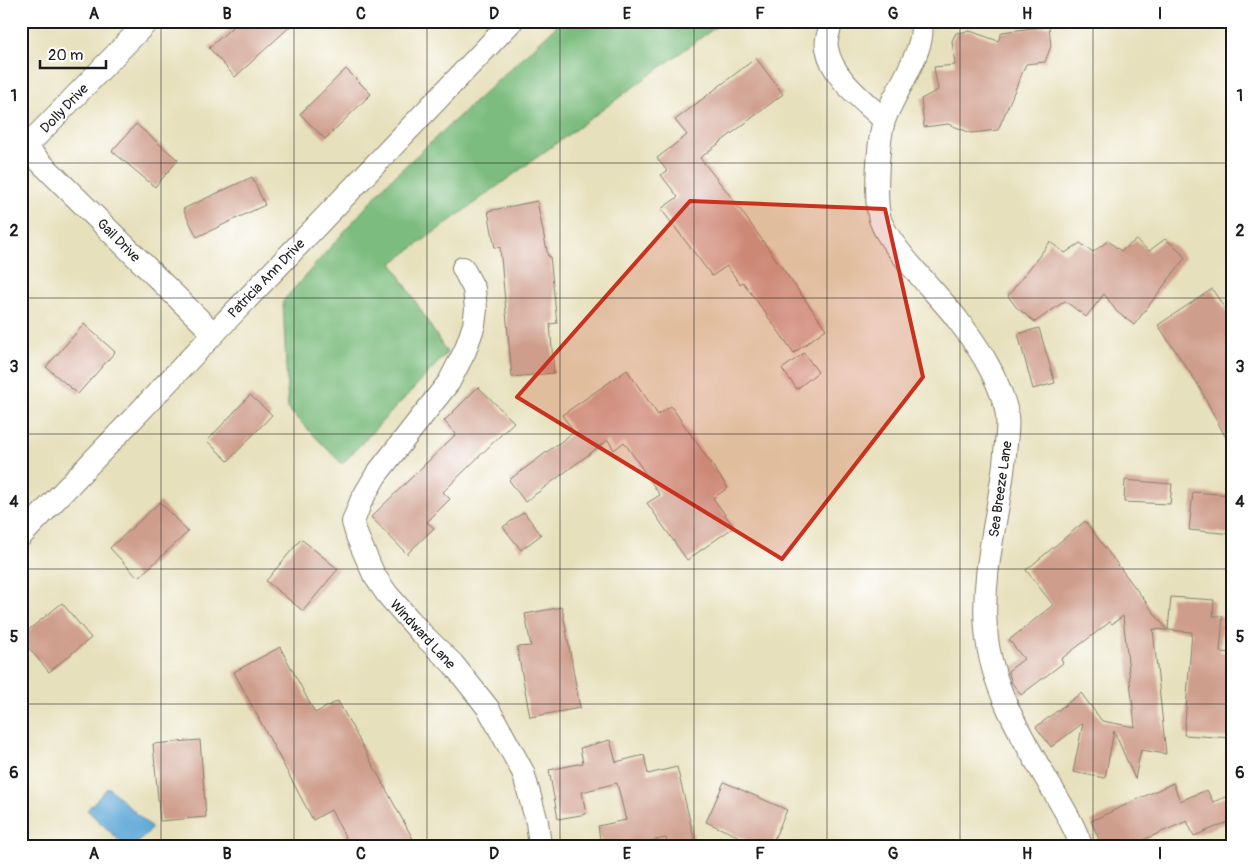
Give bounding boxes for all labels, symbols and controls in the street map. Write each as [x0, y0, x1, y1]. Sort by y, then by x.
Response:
text: A [89, 4, 100, 24]
text: B [222, 4, 232, 24]
text: C [356, 4, 366, 24]
text: D [489, 4, 499, 24]
text: E [623, 4, 632, 24]
text: F [755, 4, 765, 24]
text: G [888, 4, 899, 24]
text: H [1022, 4, 1032, 24]
text: I [1158, 4, 1162, 24]
scale bar [40, 38, 106, 70]
text: 20 m [48, 46, 83, 65]
street label: Dolly Drive [37, 80, 92, 137]
text: 1 [11, 86, 17, 106]
text: 1 [1237, 86, 1243, 106]
street label: Gail Drive [93, 215, 144, 266]
text: 2 [10, 221, 19, 241]
text: 2 [1236, 221, 1245, 241]
street label: Patricia Ann Drive [224, 235, 308, 321]
text: 3 [10, 357, 19, 377]
text: 3 [1236, 357, 1245, 377]
street label: Sea Breeze Lane [985, 440, 1016, 538]
text: 4 [9, 492, 19, 512]
text: 4 [1235, 492, 1245, 512]
street label: Windward Lane [386, 596, 459, 673]
text: 5 [10, 627, 19, 647]
text: 5 [1236, 627, 1245, 647]
text: 6 [9, 763, 19, 783]
text: 6 [1235, 763, 1245, 783]
text: A [89, 844, 100, 864]
text: B [222, 844, 232, 864]
text: C [356, 844, 366, 864]
text: D [489, 844, 499, 864]
text: E [623, 844, 632, 864]
text: F [755, 844, 765, 864]
text: G [888, 844, 899, 864]
text: H [1022, 844, 1032, 864]
text: I [1158, 844, 1162, 864]

